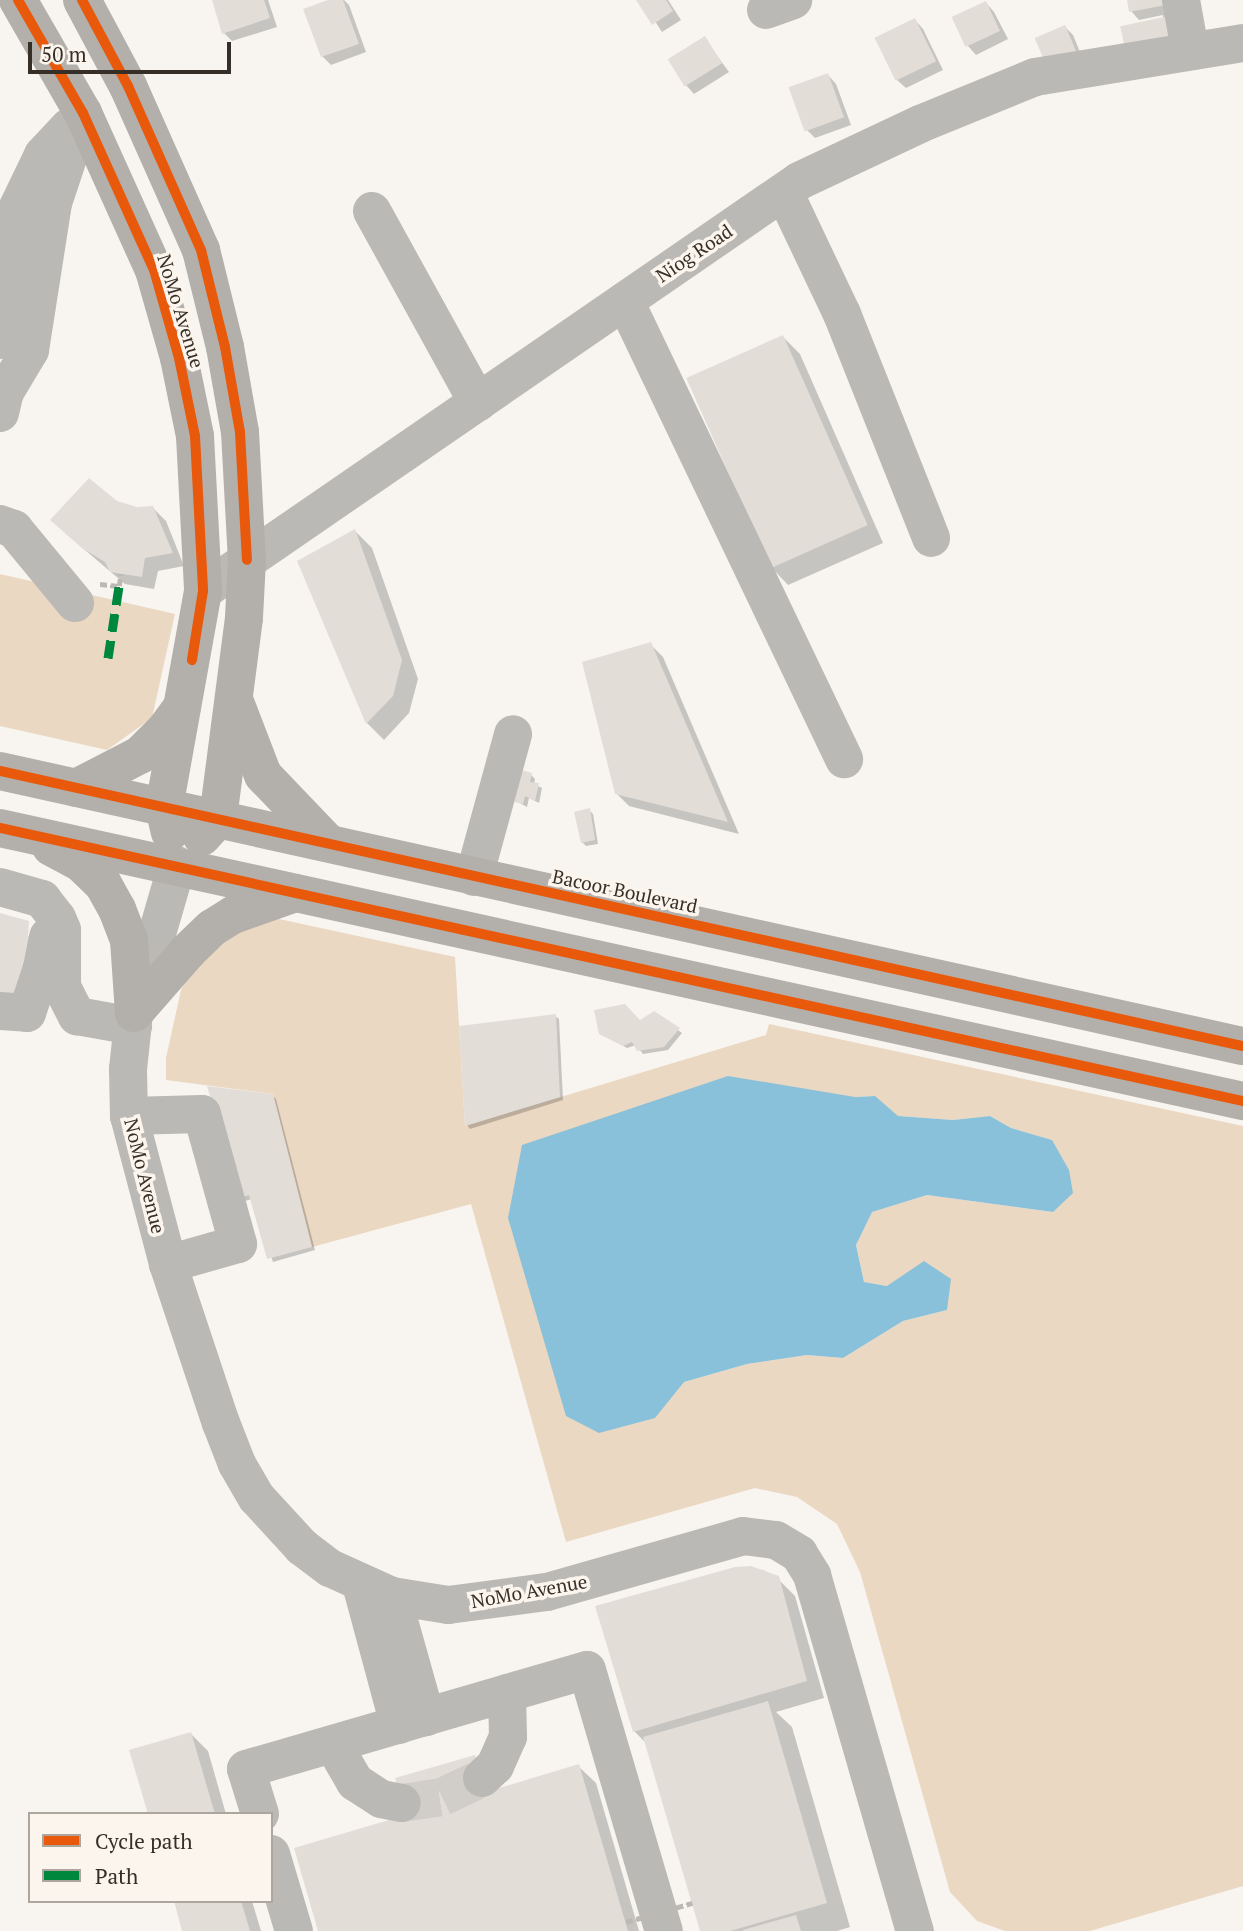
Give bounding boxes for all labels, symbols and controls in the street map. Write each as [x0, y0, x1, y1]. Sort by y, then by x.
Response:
scale bar [32, 28, 234, 72]
text: 50 m [41, 40, 87, 68]
street label: Niog Road [652, 219, 736, 287]
street label: NoMo Avenue [153, 251, 209, 371]
street label: Bacoor Boulevard [550, 864, 700, 918]
street label: NoMo Avenue [120, 1116, 170, 1236]
street label: NoMo Avenue [469, 1570, 589, 1612]
legend [28, 1812, 273, 1903]
text: Cycle path [95, 1827, 193, 1855]
text: Path [95, 1862, 138, 1890]

